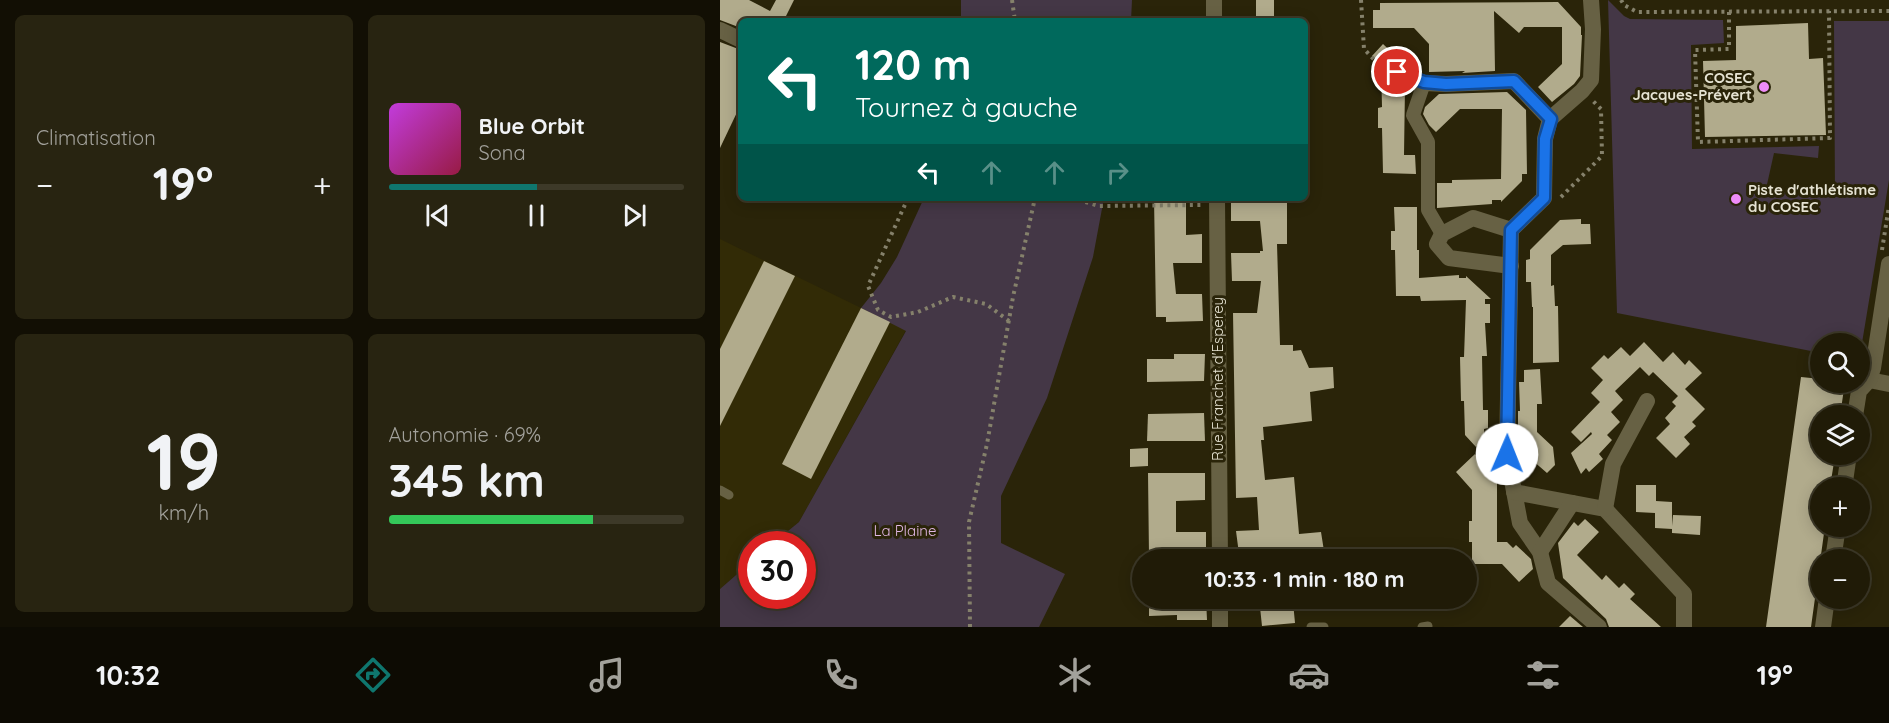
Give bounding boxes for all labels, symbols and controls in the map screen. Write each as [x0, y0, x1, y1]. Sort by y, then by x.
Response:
text: 120 m [855, 38, 972, 91]
icon: left [756, 42, 834, 120]
pin [1371, 46, 1422, 97]
icon: arrive [1380, 55, 1413, 88]
place label: COSEC Jacques-Prévert [1632, 68, 1753, 104]
marker: COSEC Jacques-Prévert [1757, 80, 1771, 94]
text: Tournez à gauche [855, 90, 1078, 124]
text: Blue Orbit [479, 112, 585, 140]
text: Climatisation [36, 125, 156, 150]
text: Sona [479, 140, 526, 165]
text: 19° [153, 155, 213, 211]
icon: left [912, 156, 945, 189]
icon: ahead [975, 156, 1008, 189]
icon: ahead [1038, 156, 1071, 189]
icon: right [1101, 156, 1134, 189]
text: − [36, 164, 53, 205]
text: + [313, 164, 331, 205]
place label: Piste d'athlétisme du COSEC [1748, 180, 1876, 216]
marker: Piste d'athlétisme du COSEC [1729, 192, 1743, 206]
icon: previous [421, 199, 454, 232]
icon: pause [520, 199, 553, 232]
icon: next [618, 199, 651, 232]
street label: Rue Franchet d'Esperey [1208, 297, 1227, 461]
map controls [1810, 333, 1870, 609]
button: search [1810, 333, 1870, 393]
button: layers [1810, 405, 1870, 465]
text: 19 [146, 412, 221, 510]
text: Autonomie · 69% [389, 422, 541, 447]
position arrow [1475, 422, 1539, 486]
text: 345 km [389, 452, 545, 508]
button: + [1810, 477, 1870, 537]
text: km/h [158, 500, 209, 525]
park label: La Plaine [873, 521, 937, 540]
speed limit sign: 30 [738, 531, 816, 609]
button: − [1810, 549, 1870, 609]
text: 10:33 · 1 min · 180 m [1205, 565, 1404, 593]
icon: directions [352, 654, 394, 696]
icon: music [586, 654, 628, 696]
icon: phone [820, 654, 862, 696]
icon: climate [1054, 654, 1096, 696]
icon: car [1288, 654, 1330, 696]
icon: filters [1522, 654, 1564, 696]
text: 10:32 [96, 658, 160, 692]
text: 19° [1756, 658, 1793, 692]

